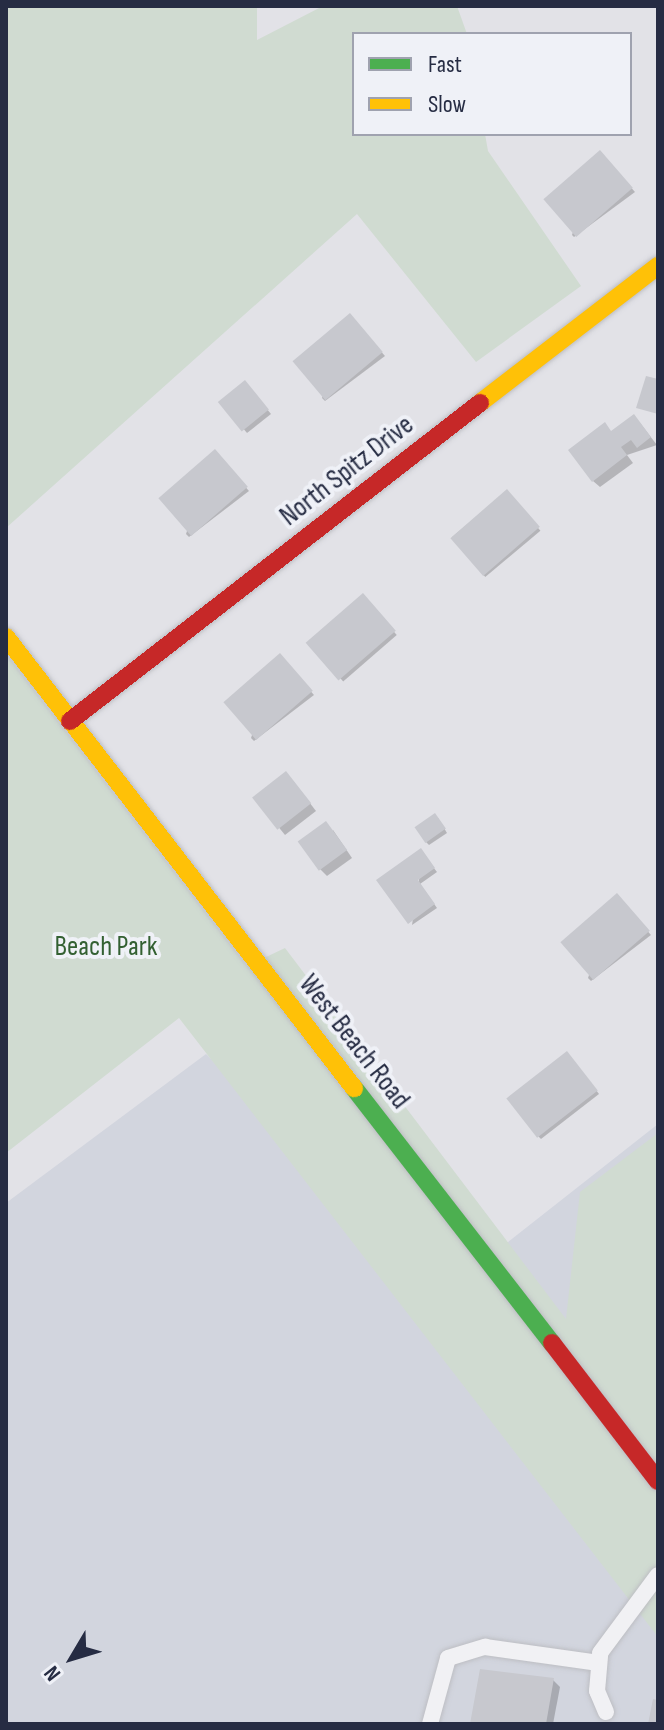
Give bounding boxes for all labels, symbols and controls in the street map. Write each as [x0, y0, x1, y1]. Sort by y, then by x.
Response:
legend [352, 32, 632, 136]
text: Fast [428, 50, 462, 79]
text: Slow [428, 90, 466, 119]
street label: North Spitz Drive [274, 408, 420, 534]
park label: Beach Park [54, 930, 158, 964]
street label: West Beach Road [291, 968, 417, 1116]
north arrow [32, 1618, 112, 1698]
text: N [38, 1660, 67, 1686]

